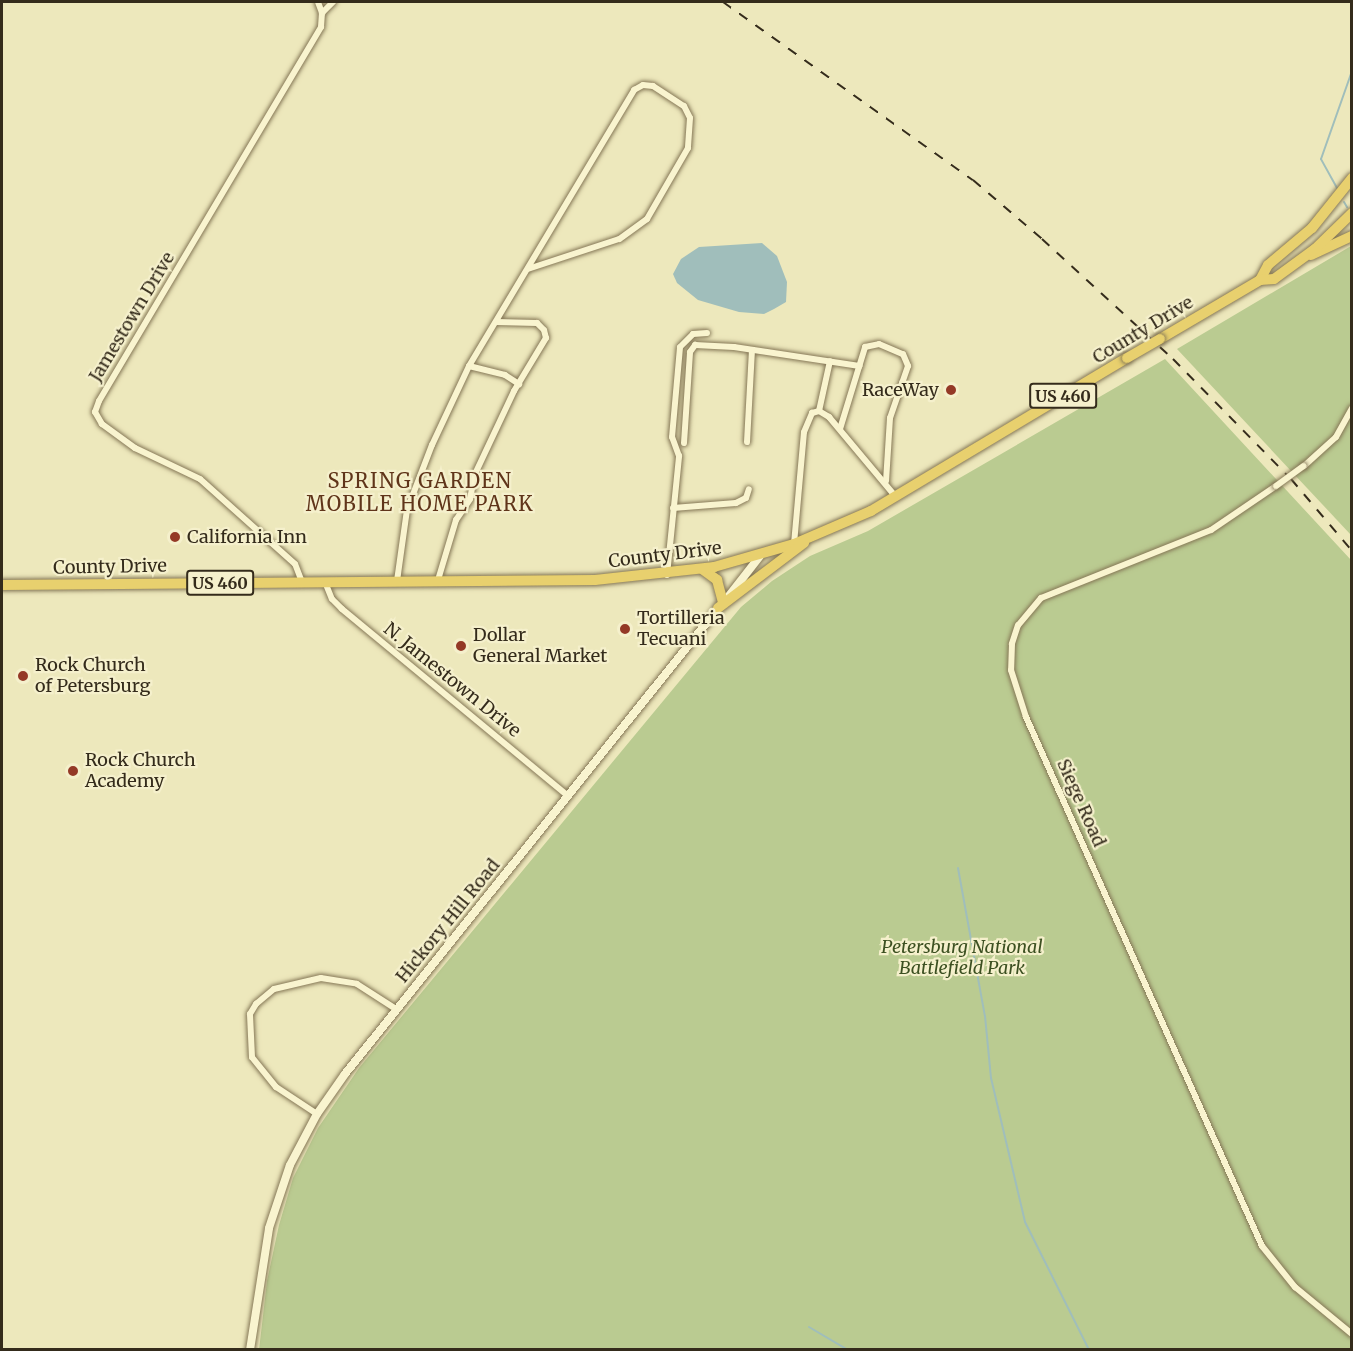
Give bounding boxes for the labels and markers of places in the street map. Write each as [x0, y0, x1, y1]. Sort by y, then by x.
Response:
place label: RaceWay [862, 379, 939, 401]
marker: RaceWay [944, 383, 958, 397]
place label: California Inn [187, 526, 307, 548]
marker: California Inn [168, 530, 182, 544]
place label: Tortilleria Tecuani [637, 608, 725, 650]
marker: Tortilleria Tecuani [618, 622, 632, 636]
place label: Dollar General Market [473, 625, 607, 668]
marker: Dollar General Market [454, 639, 468, 653]
place label: Rock Church of Petersburg [35, 655, 150, 698]
marker: Rock Church of Petersburg [16, 669, 30, 683]
place label: Rock Church Academy [85, 750, 196, 792]
marker: Rock Church Academy [66, 764, 80, 778]

